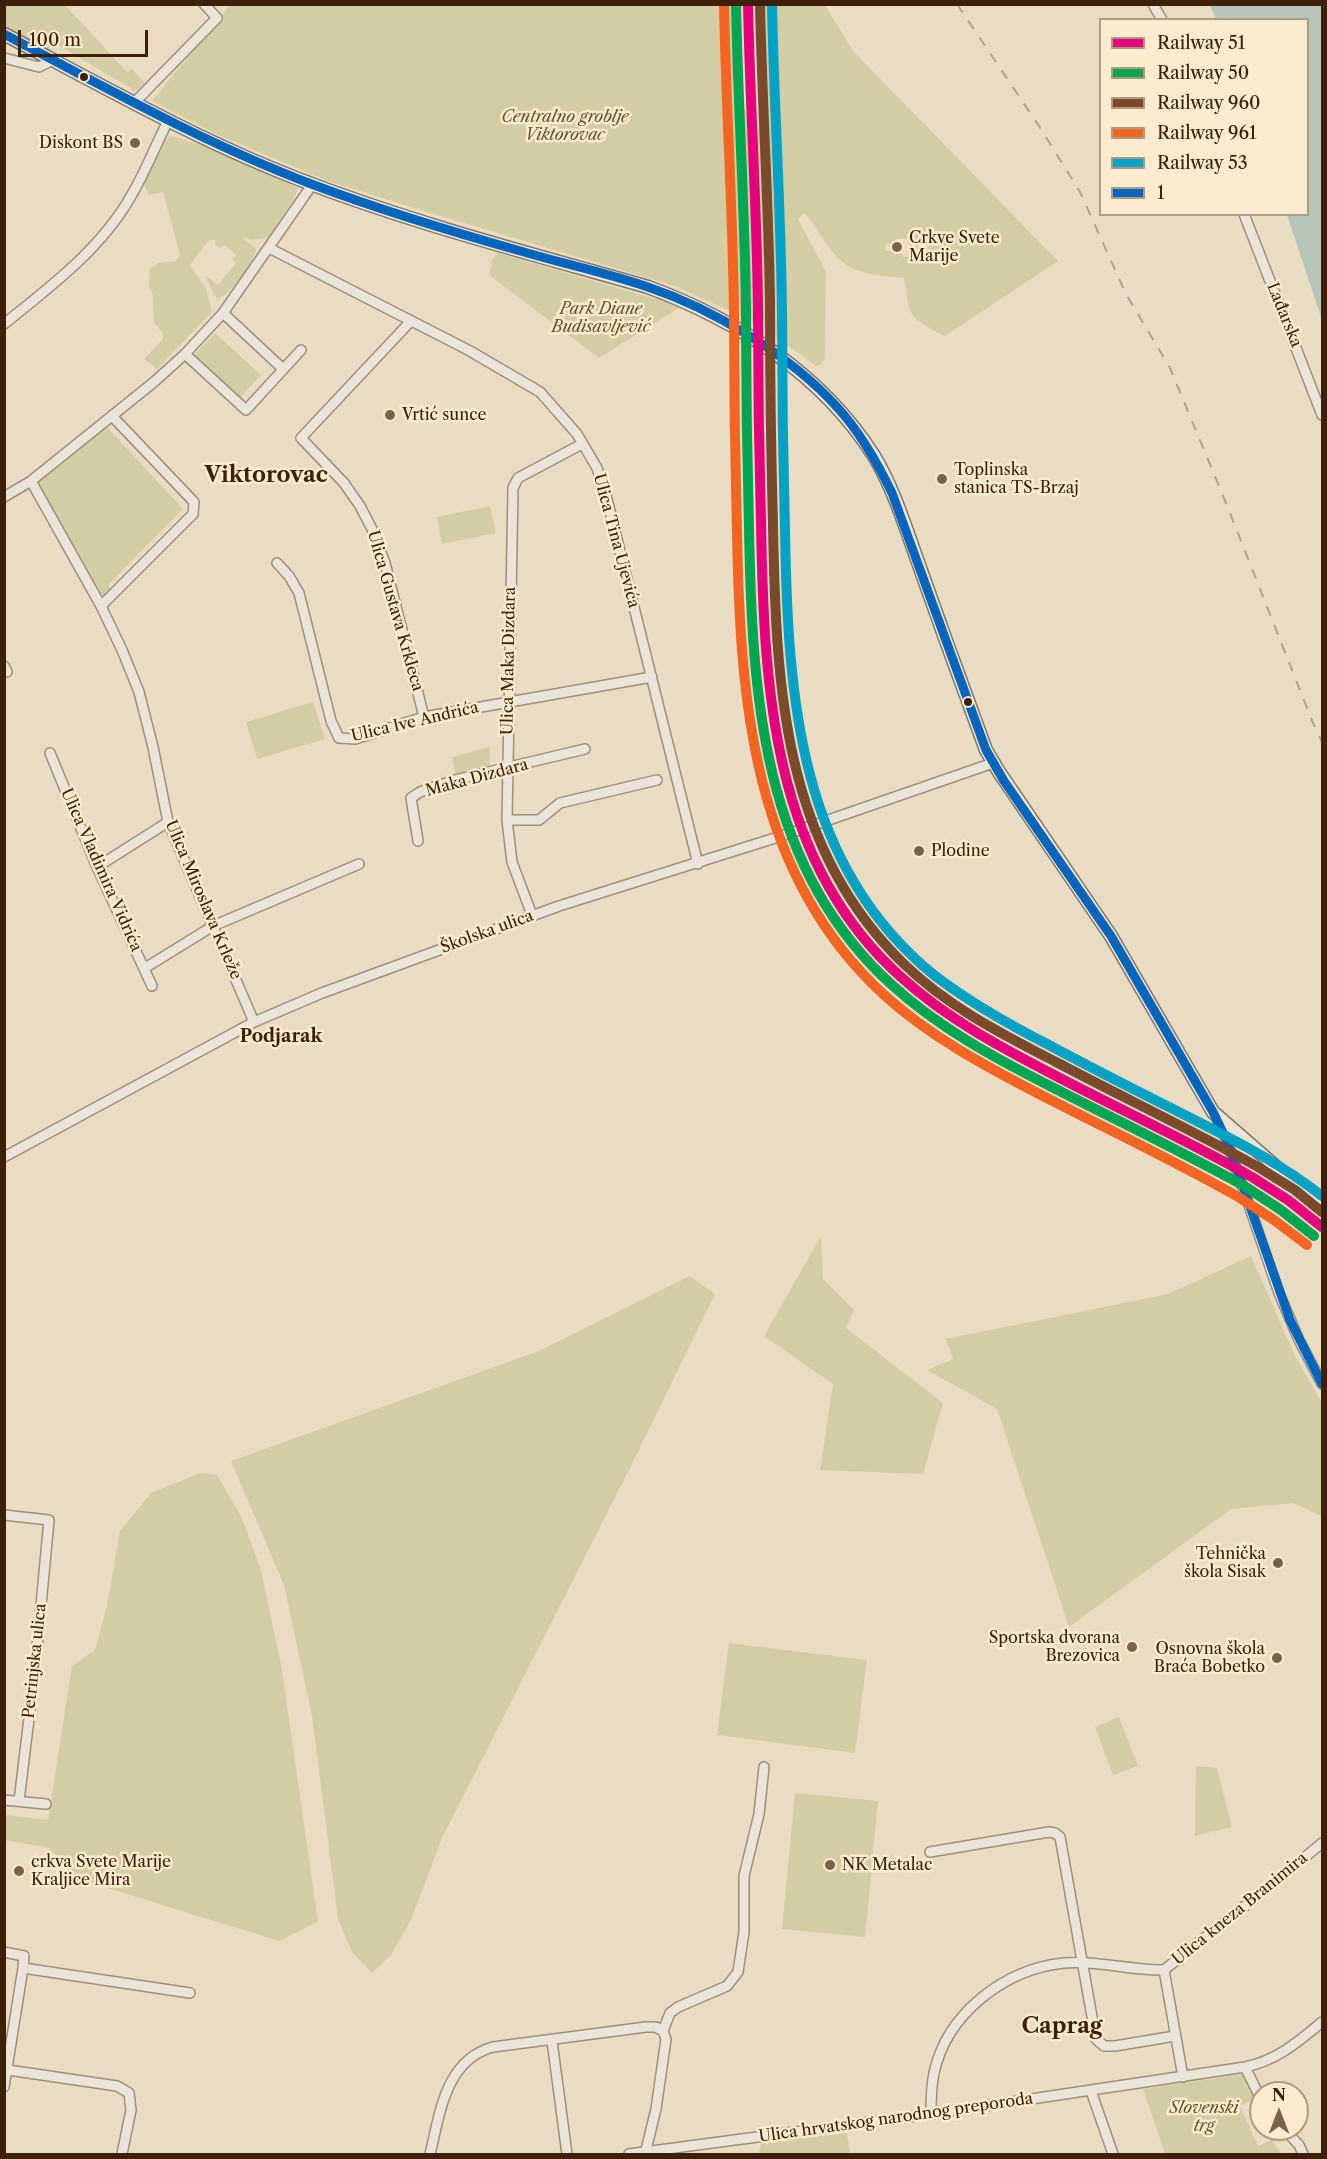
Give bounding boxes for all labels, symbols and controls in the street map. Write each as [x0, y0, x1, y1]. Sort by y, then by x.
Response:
scale bar [21, 18, 152, 56]
legend [1099, 18, 1309, 216]
text: 100 m [29, 29, 81, 51]
text: Railway 51 [1157, 32, 1245, 54]
text: Railway 50 [1157, 62, 1249, 84]
unlabelled marker [78, 71, 90, 83]
text: Railway 960 [1157, 92, 1260, 114]
park label: Centralno groblje Viktorovac [501, 107, 629, 145]
text: Railway 961 [1157, 122, 1257, 144]
place label: Diskont BS [39, 133, 123, 153]
marker: Diskont BS [128, 136, 142, 150]
text: Railway 53 [1157, 152, 1248, 174]
text: 1 [1157, 182, 1165, 204]
place label: Crkve Svete Marije [909, 228, 1000, 266]
marker: Crkve Svete Marije [890, 240, 904, 254]
street label: Lađarska [1262, 280, 1306, 350]
park label: Park Diane Budisavljević [552, 299, 650, 337]
place label: Vrtić sunce [402, 405, 487, 425]
marker: Vrtić sunce [383, 408, 397, 422]
place label: Toplinska stanica TS-Brzaj [954, 460, 1079, 498]
district label: Viktorovac [204, 463, 328, 489]
street label: Ulica Tina Ujevića [589, 472, 643, 610]
marker: Toplinska stanica TS-Brzaj [935, 472, 949, 486]
street label: Ulica Gustava Krkleca [363, 528, 427, 694]
street label: Ulica Maka Dizdara [498, 587, 520, 735]
unlabelled marker [962, 696, 974, 708]
street label: Ulica Ive Andrića [349, 698, 481, 746]
street label: Maka Dizdara [424, 755, 530, 801]
street label: Ulica Vladimira Vidrića [56, 785, 146, 955]
street label: Ulica Miroslava Krleže [161, 817, 245, 983]
place label: Plodine [931, 841, 990, 861]
marker: Plodine [912, 844, 926, 858]
street label: Školska ulica [438, 906, 536, 958]
district label: Podjarak [240, 1026, 322, 1048]
place label: Tehnička škola Sisak [1184, 1544, 1266, 1582]
marker: Tehnička škola Sisak [1271, 1556, 1285, 1570]
street label: Petrinjska ulica [19, 1602, 51, 1720]
place label: Sportska dvorana Brezovica [989, 1628, 1120, 1666]
place label: Osnovna škola Braća Bobetko [1154, 1639, 1265, 1677]
marker: Sportska dvorana Brezovica [1125, 1640, 1139, 1654]
marker: Osnovna škola Braća Bobetko [1270, 1651, 1284, 1665]
street label: Ulica kneza Branimira [1169, 1849, 1311, 1969]
place label: crkva Svete Marije Kraljice Mira [31, 1852, 171, 1890]
place label: NK Metalac [842, 1855, 932, 1875]
marker: NK Metalac [823, 1858, 837, 1872]
marker: crkva Svete Marije Kraljice Mira [12, 1864, 26, 1878]
district label: Caprag [1021, 2014, 1103, 2040]
north arrow [1249, 2081, 1309, 2141]
text: N [1272, 2085, 1286, 2105]
street label: Ulica hrvatskog narodnog preporoda [758, 2089, 1034, 2147]
park label: Slovenski trg [1170, 2098, 1238, 2136]

